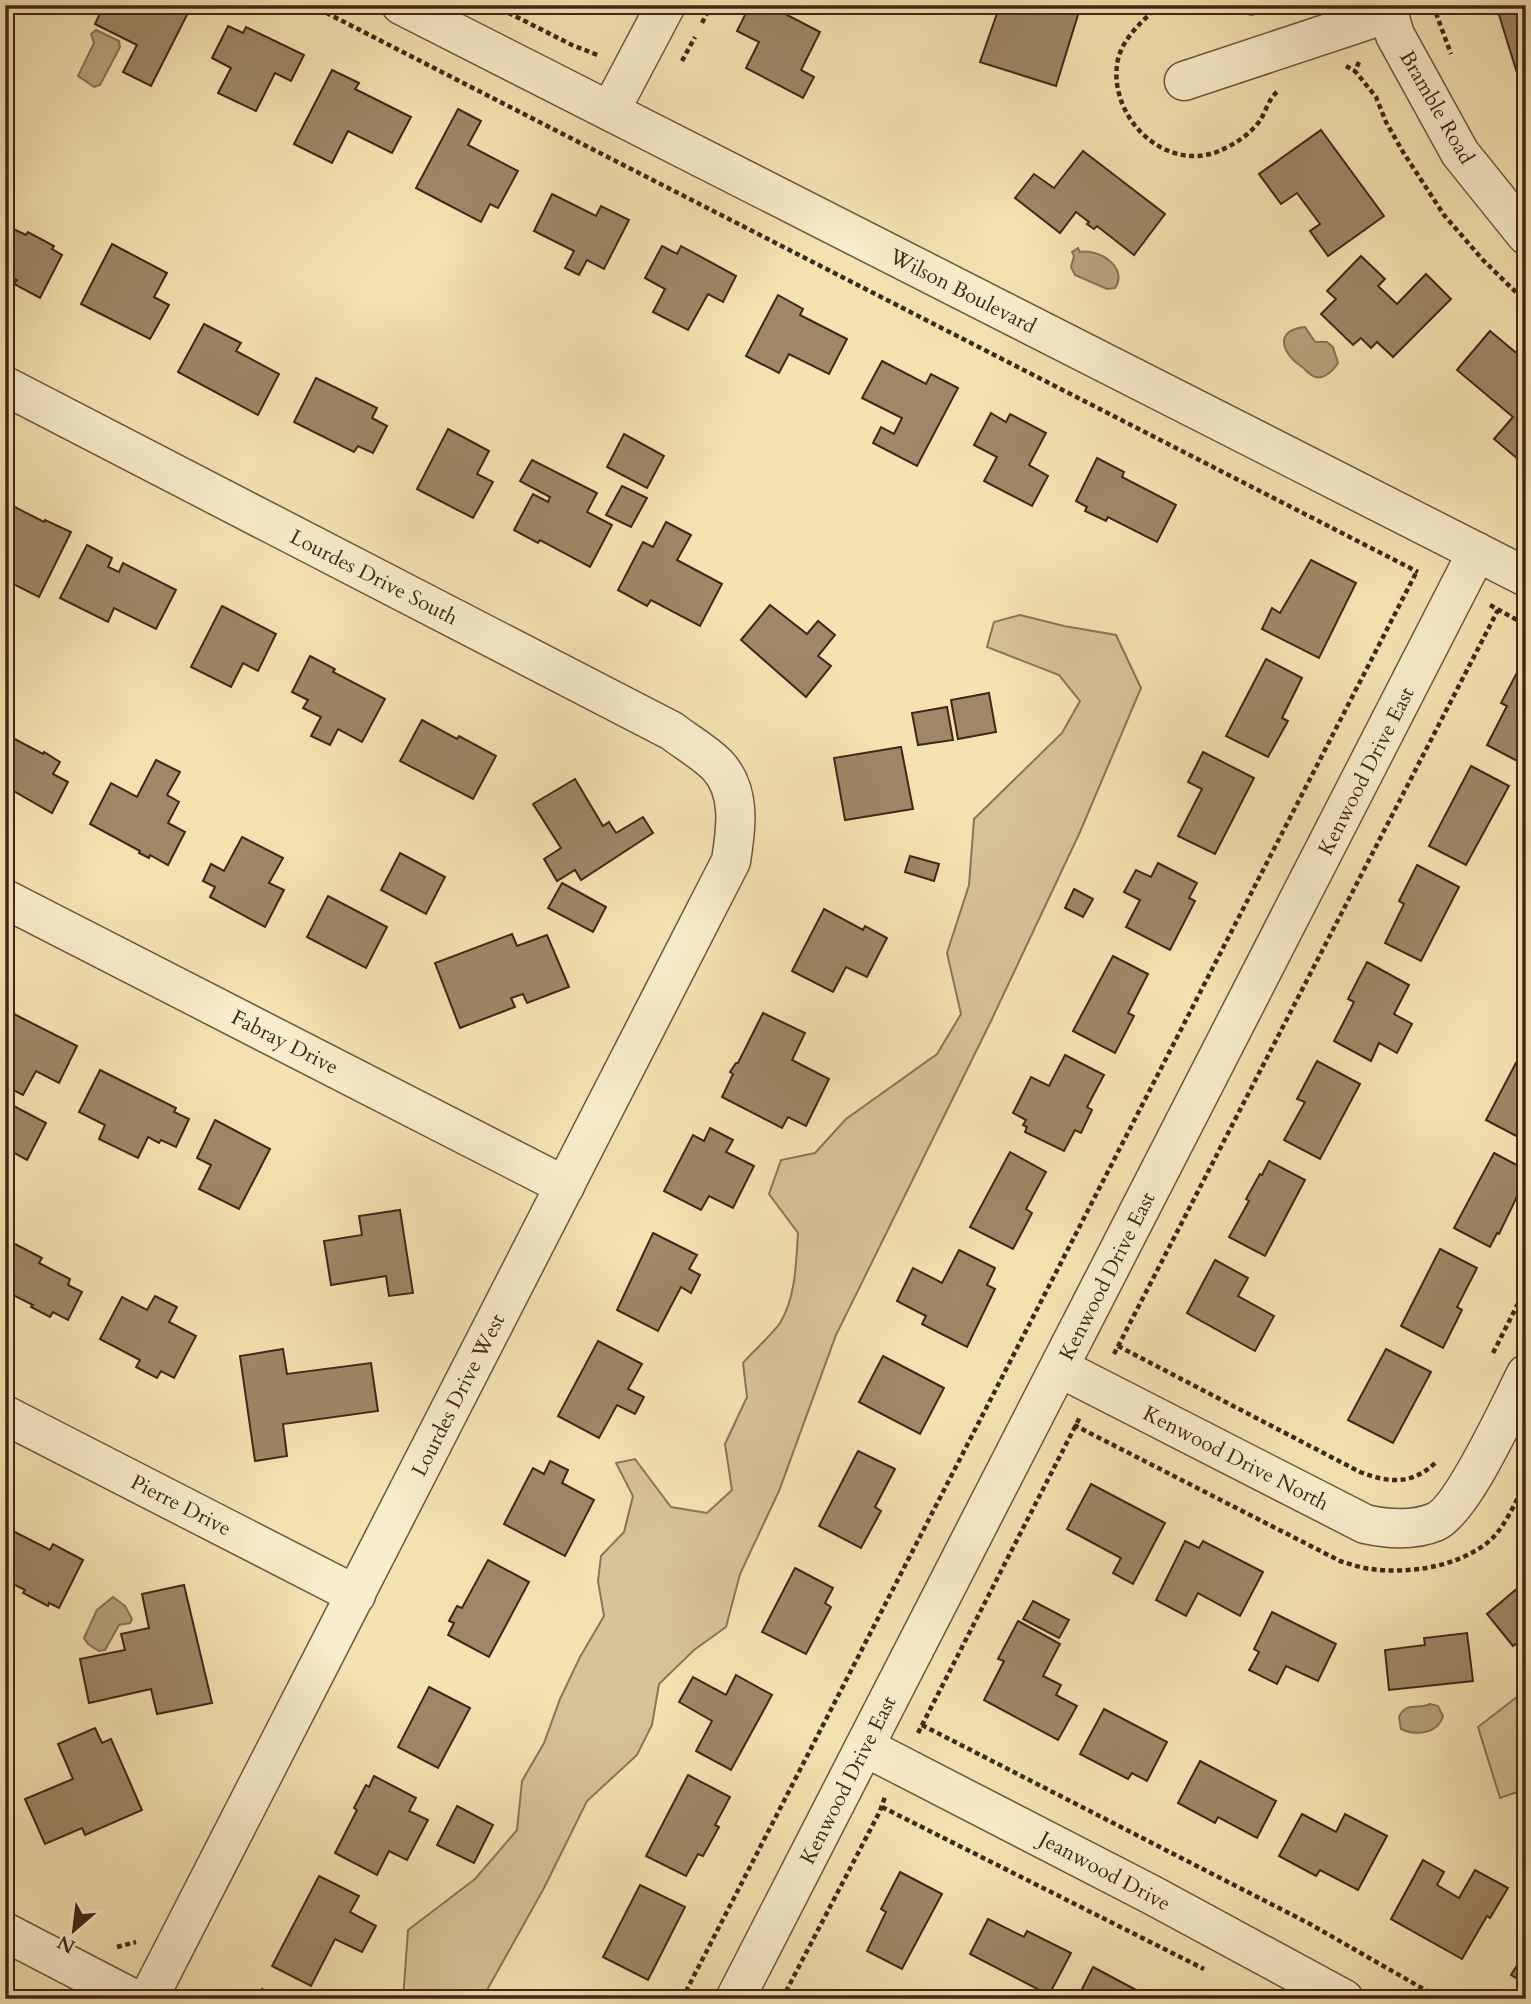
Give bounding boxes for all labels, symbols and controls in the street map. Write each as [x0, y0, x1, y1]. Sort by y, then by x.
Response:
street label: Bramble Road [1392, 45, 1481, 169]
street label: Wilson Boulevard [884, 242, 1041, 341]
street label: Lourdes Drive South [285, 523, 463, 632]
street label: Kenwood Drive East [1311, 682, 1422, 860]
street label: Fabray Drive [226, 1003, 343, 1082]
street label: Kenwood Drive East [1052, 1187, 1163, 1365]
street label: Lourdes Drive West [405, 1308, 512, 1482]
street label: Kenwood Drive North [1138, 1399, 1334, 1518]
street label: Pierre Drive [126, 1468, 236, 1543]
street label: Kenwood Drive East [793, 1691, 904, 1869]
street label: Jeanwood Drive [1031, 1823, 1175, 1918]
north arrow [38, 1896, 108, 1966]
text: N [53, 1929, 80, 1959]

